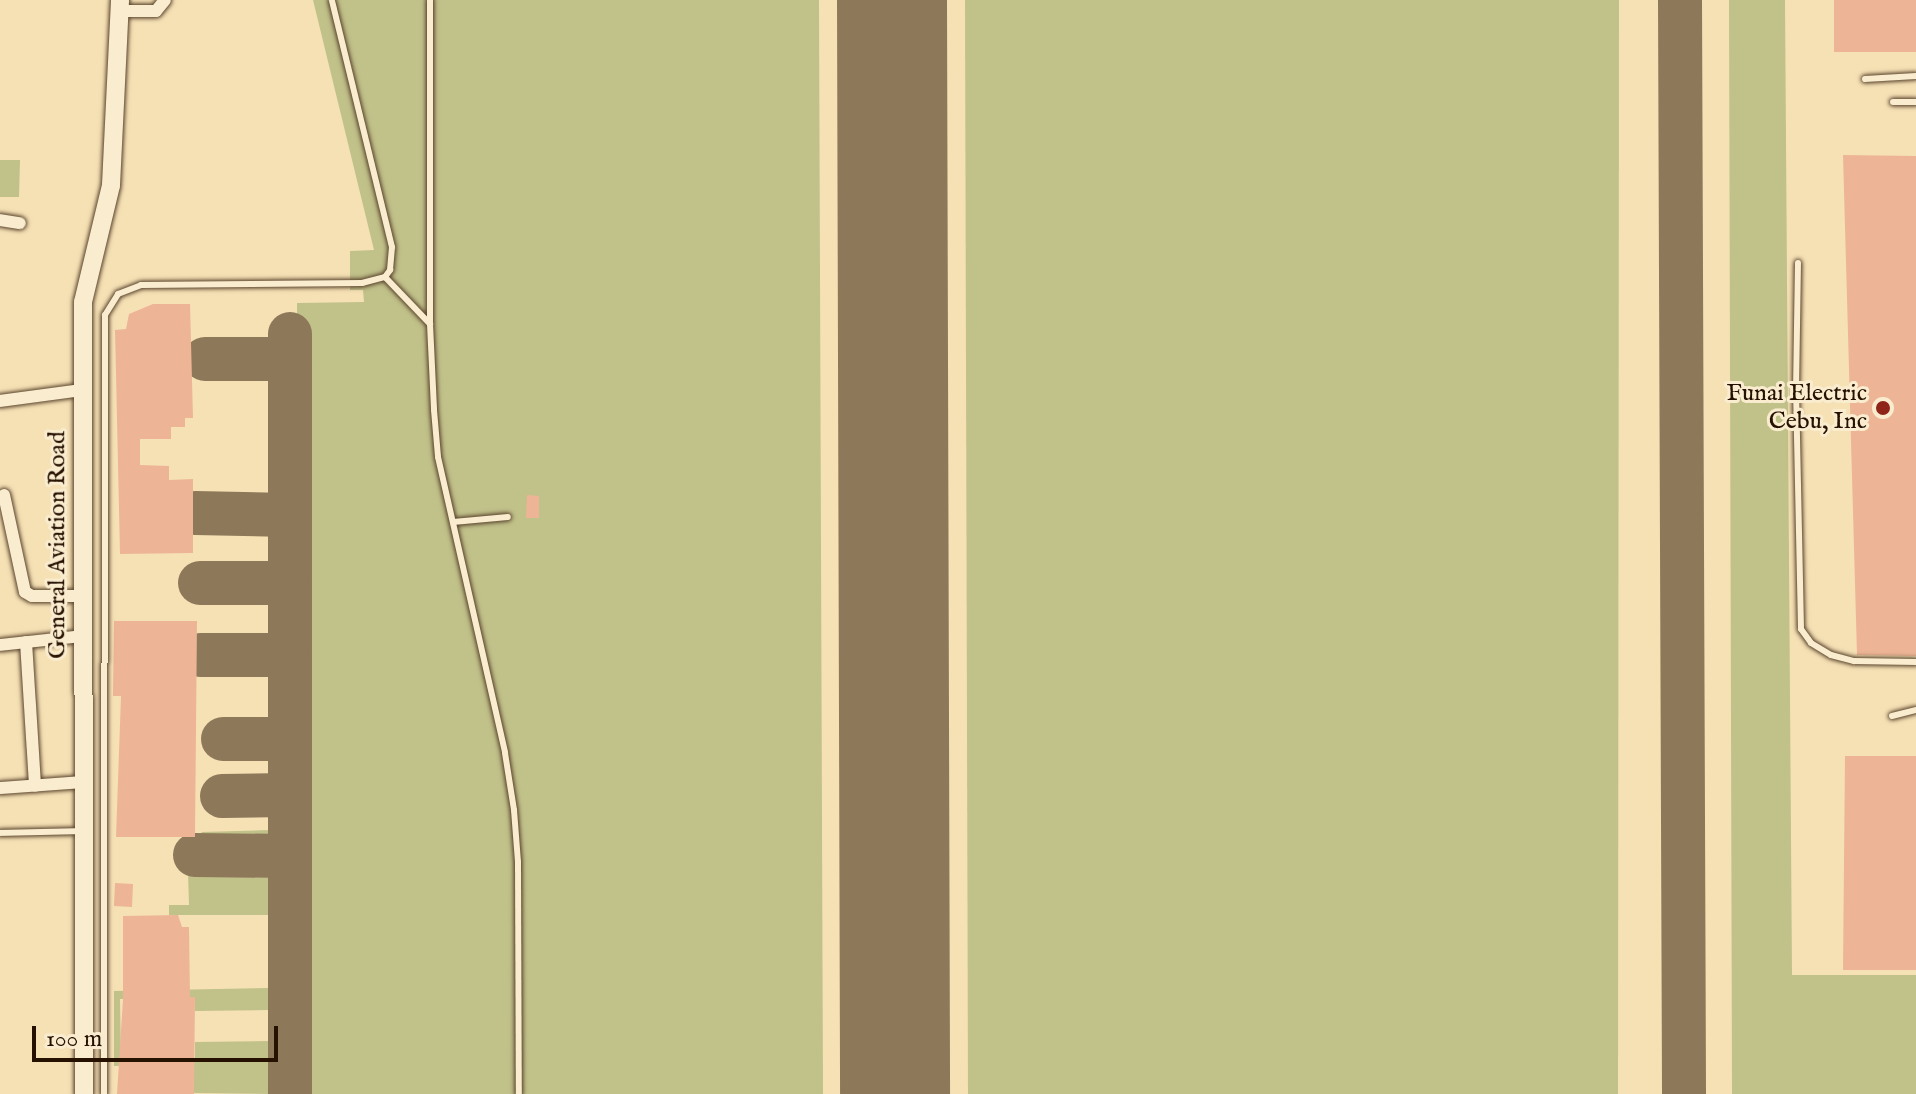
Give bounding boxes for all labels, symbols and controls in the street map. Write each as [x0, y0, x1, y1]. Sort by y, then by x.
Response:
place label: Funai Electric Cebu, Inc [1727, 380, 1867, 436]
marker: Funai Electric Cebu, Inc [1874, 399, 1892, 417]
street label: General Aviation Road [44, 431, 72, 659]
scale bar [36, 1010, 282, 1060]
text: 100 m [46, 1024, 102, 1055]

